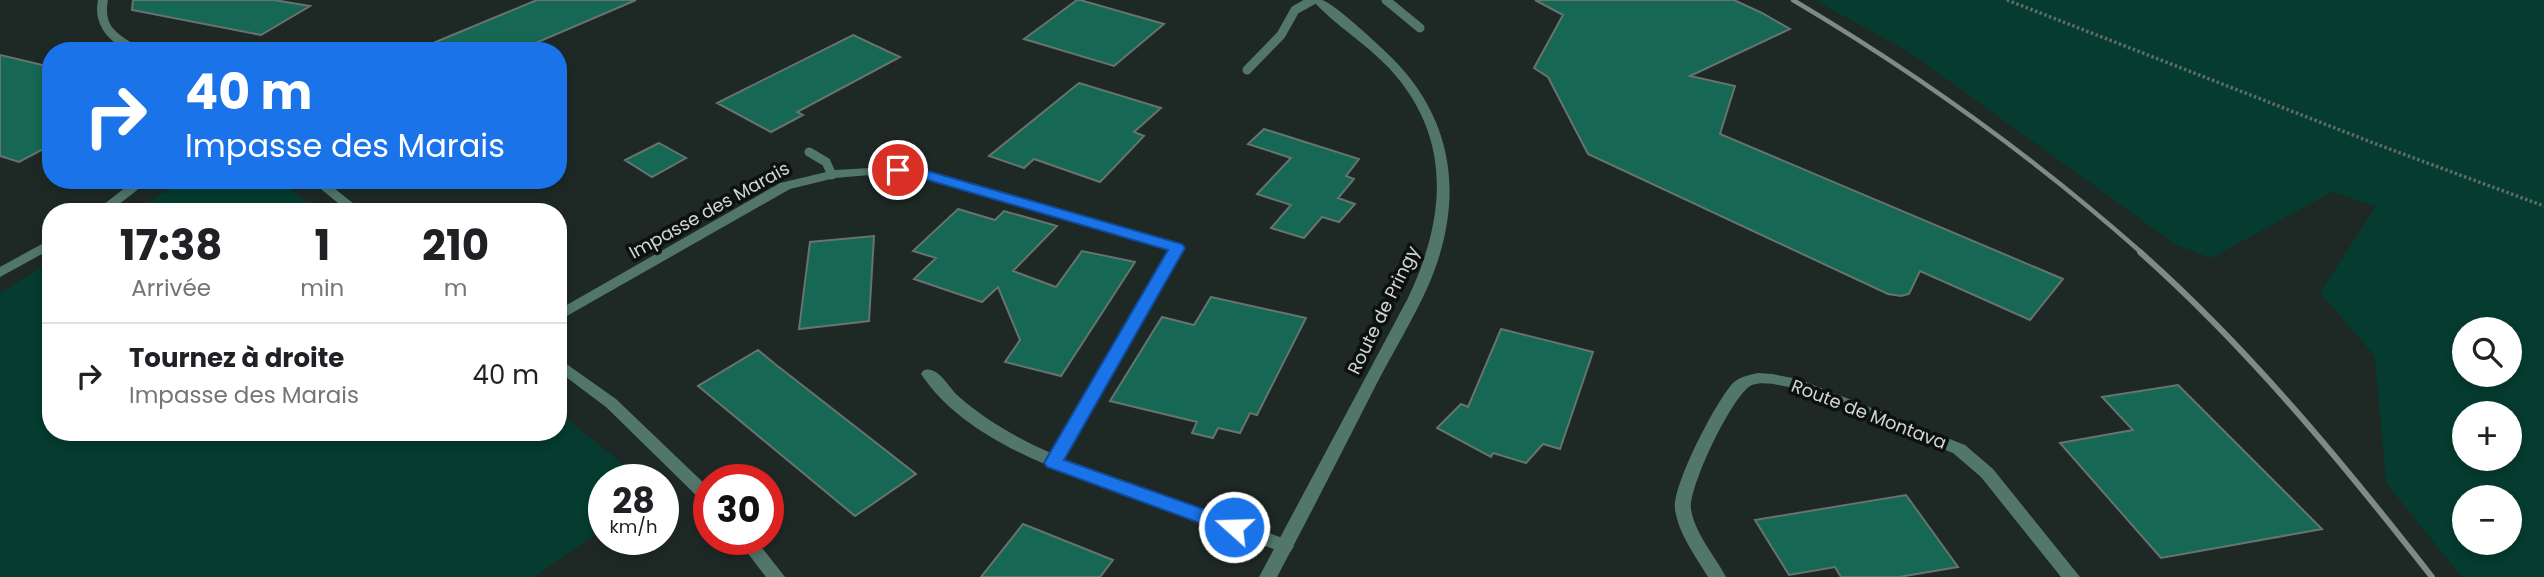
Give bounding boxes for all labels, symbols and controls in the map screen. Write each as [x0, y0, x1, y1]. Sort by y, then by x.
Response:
text: 40 m [185, 58, 312, 126]
icon: right [70, 70, 161, 161]
text: Impasse des Marais [185, 123, 505, 168]
pin [868, 140, 928, 200]
icon: arrive [879, 151, 917, 189]
street label: Impasse des Marais [624, 155, 794, 265]
text: 17:38 [120, 216, 223, 275]
text: 1 [314, 216, 330, 275]
text: 210 [422, 216, 489, 275]
street label: Route de Pringy [1341, 242, 1425, 378]
text: Arrivée [131, 272, 211, 304]
text: min [300, 272, 344, 304]
text: m [444, 272, 468, 304]
map controls [2452, 317, 2522, 555]
button: search [2452, 317, 2522, 387]
text: Tournez à droite [129, 340, 344, 376]
icon: right [70, 357, 108, 395]
text: 40 m [473, 357, 539, 393]
street label: Route de Montava [1788, 373, 1950, 455]
text: Impasse des Marais [129, 379, 359, 411]
button: + [2452, 401, 2522, 471]
speed limit sign: 30 [693, 464, 784, 555]
text: 28 [612, 476, 655, 525]
button: − [2452, 485, 2522, 555]
position arrow [1197, 490, 1271, 564]
text: km/h [610, 514, 657, 539]

